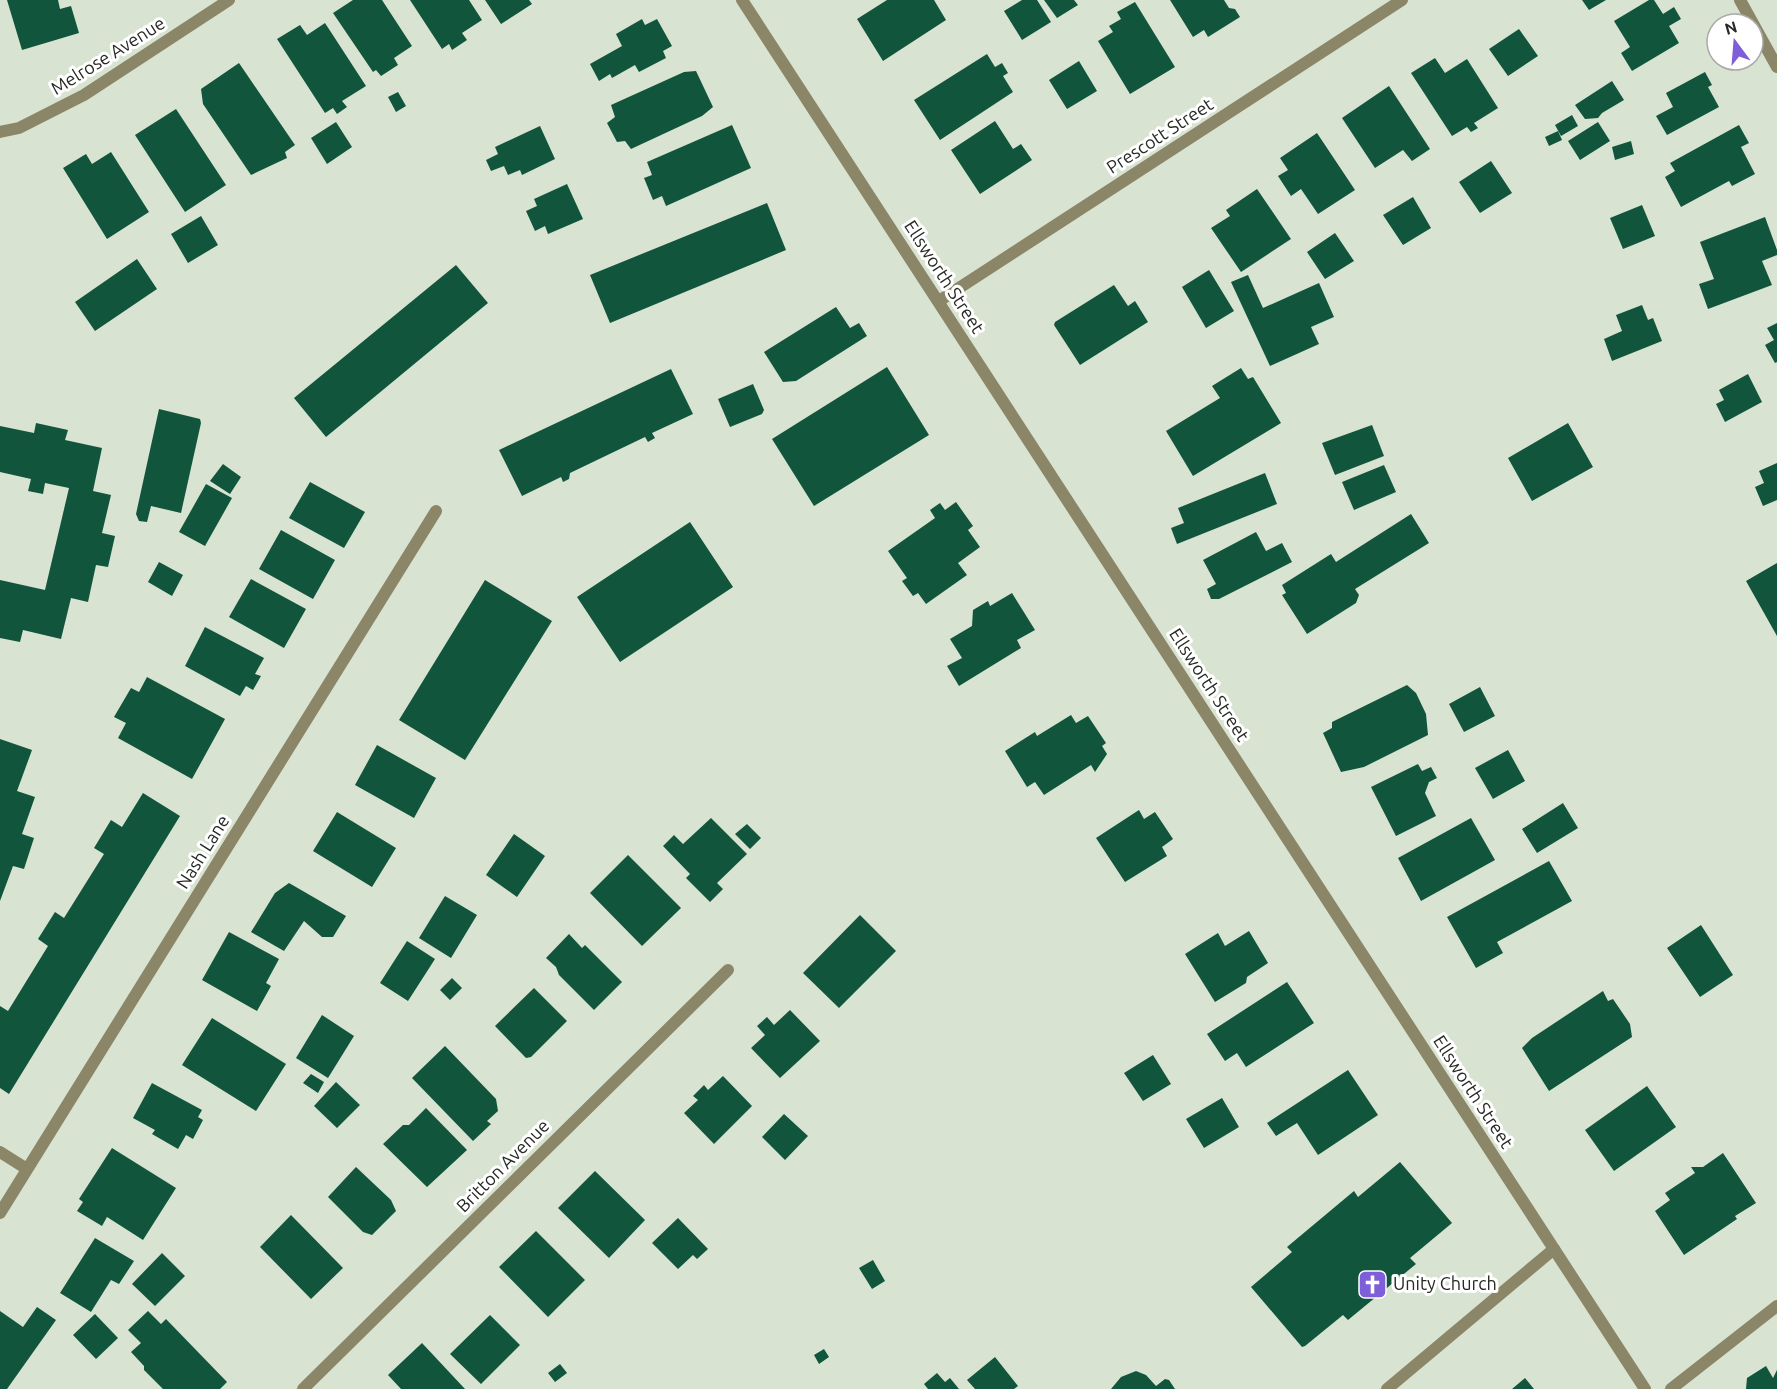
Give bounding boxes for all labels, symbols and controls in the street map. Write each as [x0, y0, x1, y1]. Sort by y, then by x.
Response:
street label: Melrose Avenue [47, 12, 168, 98]
north arrow [1705, 12, 1765, 72]
text: N [1723, 17, 1739, 38]
street label: Prescott Street [1103, 93, 1216, 177]
street label: Ellsworth Street [901, 216, 989, 337]
street label: Ellsworth Street [1166, 624, 1254, 745]
street label: Nash Lane [172, 811, 233, 892]
street label: Ellsworth Street [1430, 1031, 1518, 1152]
street label: Britton Avenue [452, 1115, 553, 1216]
church icon: Unity Church [1356, 1268, 1388, 1300]
place label: Unity Church [1393, 1273, 1497, 1293]

